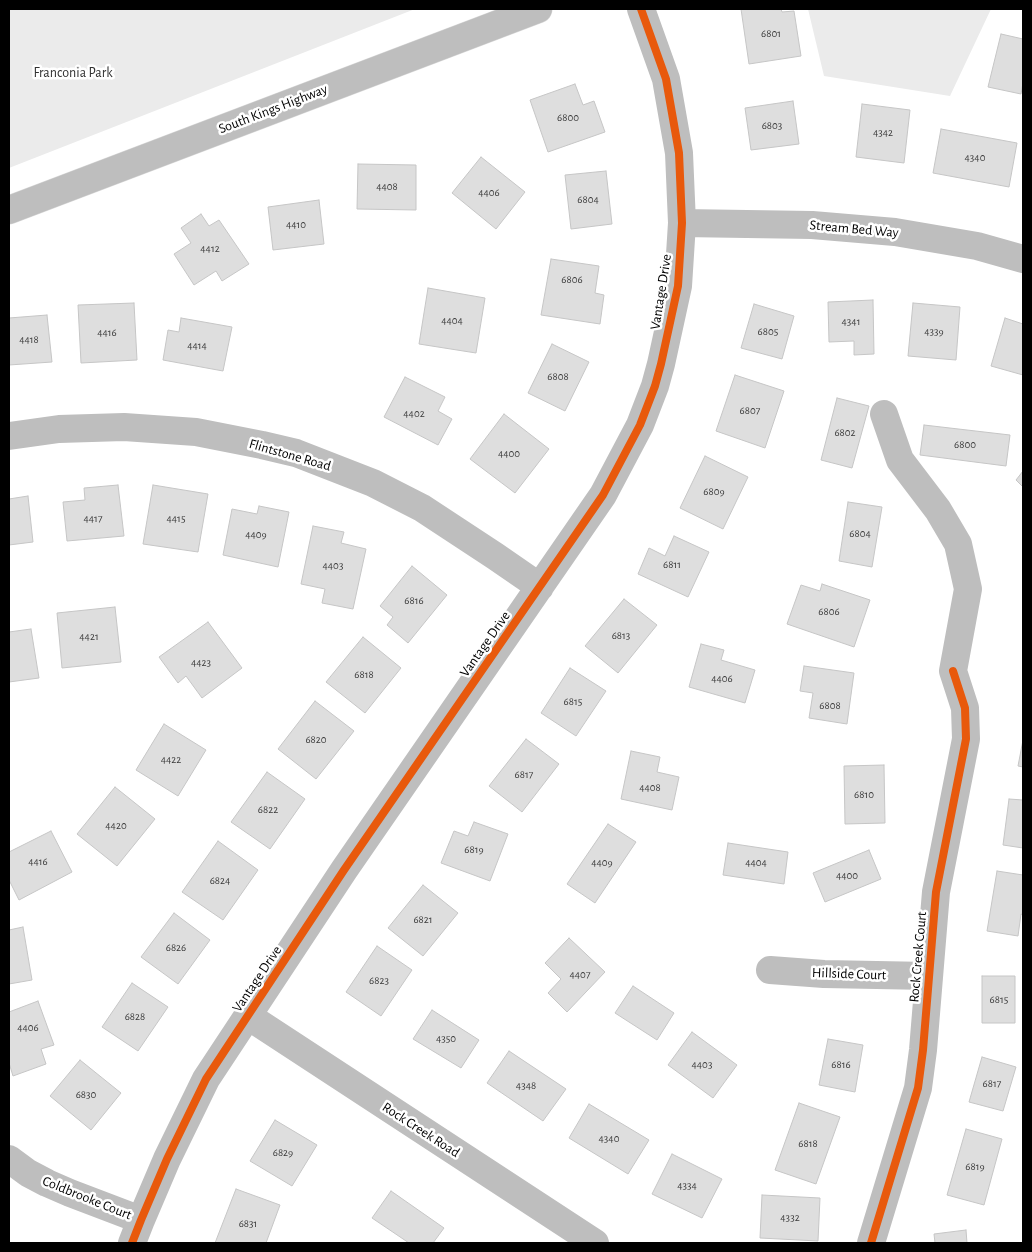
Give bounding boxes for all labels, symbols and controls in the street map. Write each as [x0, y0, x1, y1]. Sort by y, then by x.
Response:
house number: 6801 [761, 27, 781, 41]
park label: Franconia Park [33, 65, 113, 81]
street label: South Kings Highway [216, 81, 330, 137]
house number: 6800 [557, 111, 579, 125]
house number: 6803 [762, 119, 782, 133]
house number: 4342 [873, 126, 893, 140]
house number: 4340 [965, 151, 985, 165]
house number: 4408 [376, 180, 398, 194]
house number: 4406 [478, 186, 500, 200]
house number: 6804 [577, 193, 599, 207]
street label: Stream Bed Way [809, 217, 899, 241]
house number: 4410 [286, 218, 306, 232]
house number: 4412 [200, 242, 220, 256]
street label: Vantage Drive [647, 253, 675, 331]
house number: 6806 [561, 273, 583, 287]
house number: 4404 [441, 314, 463, 328]
house number: 4341 [842, 315, 860, 329]
house number: 6805 [758, 325, 778, 339]
house number: 4339 [924, 325, 944, 339]
house number: 4416 [97, 326, 117, 340]
house number: 4418 [19, 333, 39, 347]
house number: 4414 [187, 339, 207, 353]
house number: 6808 [547, 370, 569, 384]
house number: 6807 [740, 404, 760, 418]
house number: 4402 [403, 407, 425, 421]
house number: 6802 [834, 426, 856, 440]
street label: Flintstone Road [247, 435, 333, 475]
house number: 6800 [954, 438, 976, 452]
house number: 4400 [498, 447, 520, 461]
house number: 6809 [703, 485, 725, 499]
house number: 4417 [84, 512, 102, 526]
house number: 4415 [167, 512, 185, 526]
house number: 6804 [849, 527, 871, 541]
house number: 4409 [245, 528, 267, 542]
house number: 6811 [663, 558, 681, 572]
house number: 4403 [323, 559, 343, 573]
house number: 6816 [404, 594, 424, 608]
house number: 6806 [818, 605, 840, 619]
street label: Vantage Drive [456, 608, 514, 680]
house number: 6813 [612, 629, 630, 643]
house number: 4421 [79, 630, 99, 644]
house number: 4423 [191, 656, 211, 670]
house number: 6818 [354, 668, 374, 682]
house number: 4406 [711, 672, 733, 686]
house number: 6815 [564, 695, 582, 709]
house number: 6808 [819, 699, 841, 713]
house number: 6820 [305, 733, 327, 747]
house number: 4422 [161, 753, 181, 767]
house number: 6817 [515, 768, 533, 782]
house number: 4408 [639, 781, 661, 795]
house number: 6810 [854, 788, 874, 802]
house number: 6822 [258, 803, 278, 817]
house number: 4420 [105, 819, 127, 833]
house number: 6819 [464, 843, 484, 857]
house number: 4416 [28, 855, 48, 869]
house number: 4409 [591, 856, 613, 870]
house number: 4404 [745, 856, 767, 870]
house number: 4400 [836, 869, 858, 883]
house number: 6824 [210, 874, 230, 888]
street label: Rock Creek Court [906, 911, 930, 1003]
house number: 6821 [413, 913, 433, 927]
house number: 6826 [166, 941, 186, 955]
street label: Vantage Drive [229, 943, 285, 1015]
street label: Hillside Court [812, 964, 886, 984]
house number: 4407 [570, 968, 590, 982]
house number: 6823 [369, 974, 389, 988]
house number: 6815 [990, 993, 1008, 1007]
house number: 6828 [125, 1010, 145, 1024]
house number: 4406 [17, 1021, 39, 1035]
house number: 4350 [436, 1032, 456, 1046]
house number: 4403 [692, 1058, 712, 1072]
house number: 6816 [831, 1058, 851, 1072]
house number: 6817 [983, 1077, 1001, 1091]
house number: 4348 [516, 1079, 536, 1093]
house number: 6830 [76, 1088, 96, 1102]
street label: Rock Creek Road [379, 1099, 463, 1161]
house number: 4340 [599, 1132, 619, 1146]
house number: 6818 [798, 1137, 818, 1151]
house number: 6829 [273, 1146, 293, 1160]
house number: 6819 [965, 1160, 985, 1174]
street label: Coldbrooke Court [40, 1172, 134, 1224]
house number: 4334 [677, 1179, 697, 1193]
house number: 4332 [780, 1211, 800, 1225]
house number: 6831 [239, 1217, 257, 1231]

